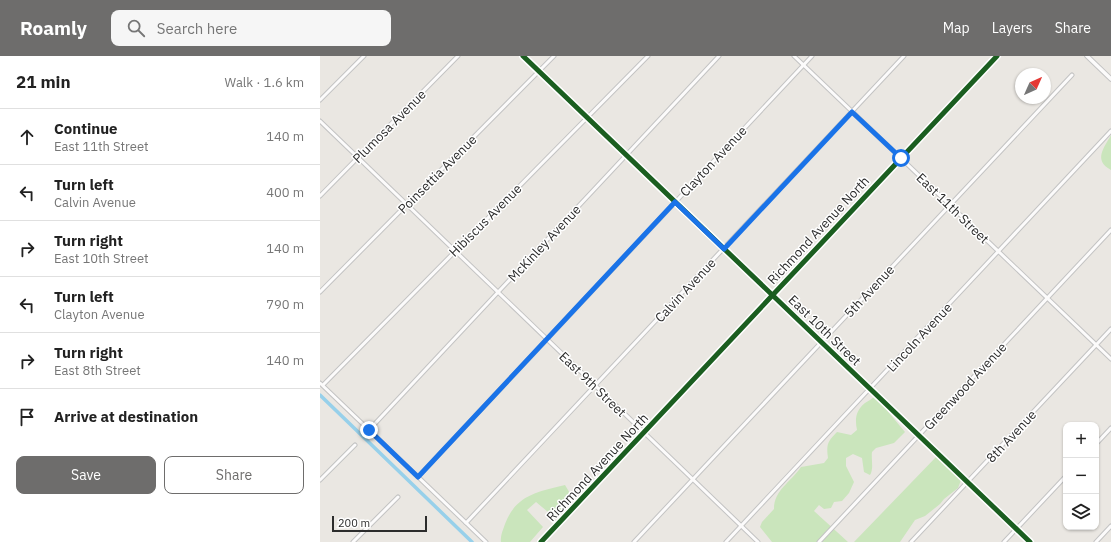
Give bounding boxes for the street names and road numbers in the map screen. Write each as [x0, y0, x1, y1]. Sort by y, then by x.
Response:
street label: Plumosa Avenue [349, 86, 430, 167]
street label: Clayton Avenue [676, 122, 750, 200]
street label: Poinsettia Avenue [394, 131, 480, 217]
street label: East 11th Street [913, 169, 993, 247]
street label: Richmond Avenue North [764, 173, 873, 288]
street label: Hibiscus Avenue [445, 180, 525, 260]
street label: McKinley Avenue [504, 201, 585, 286]
street label: Calvin Avenue [651, 255, 720, 326]
street label: 5th Avenue [841, 261, 898, 321]
street label: East 10th Street [785, 291, 865, 369]
street label: Lincoln Avenue [883, 299, 956, 375]
street label: Greenwood Avenue [920, 339, 1010, 434]
street label: East 9th Street [556, 348, 630, 421]
street label: 8th Avenue [983, 406, 1040, 466]
street label: Richmond Avenue North [543, 410, 652, 525]

